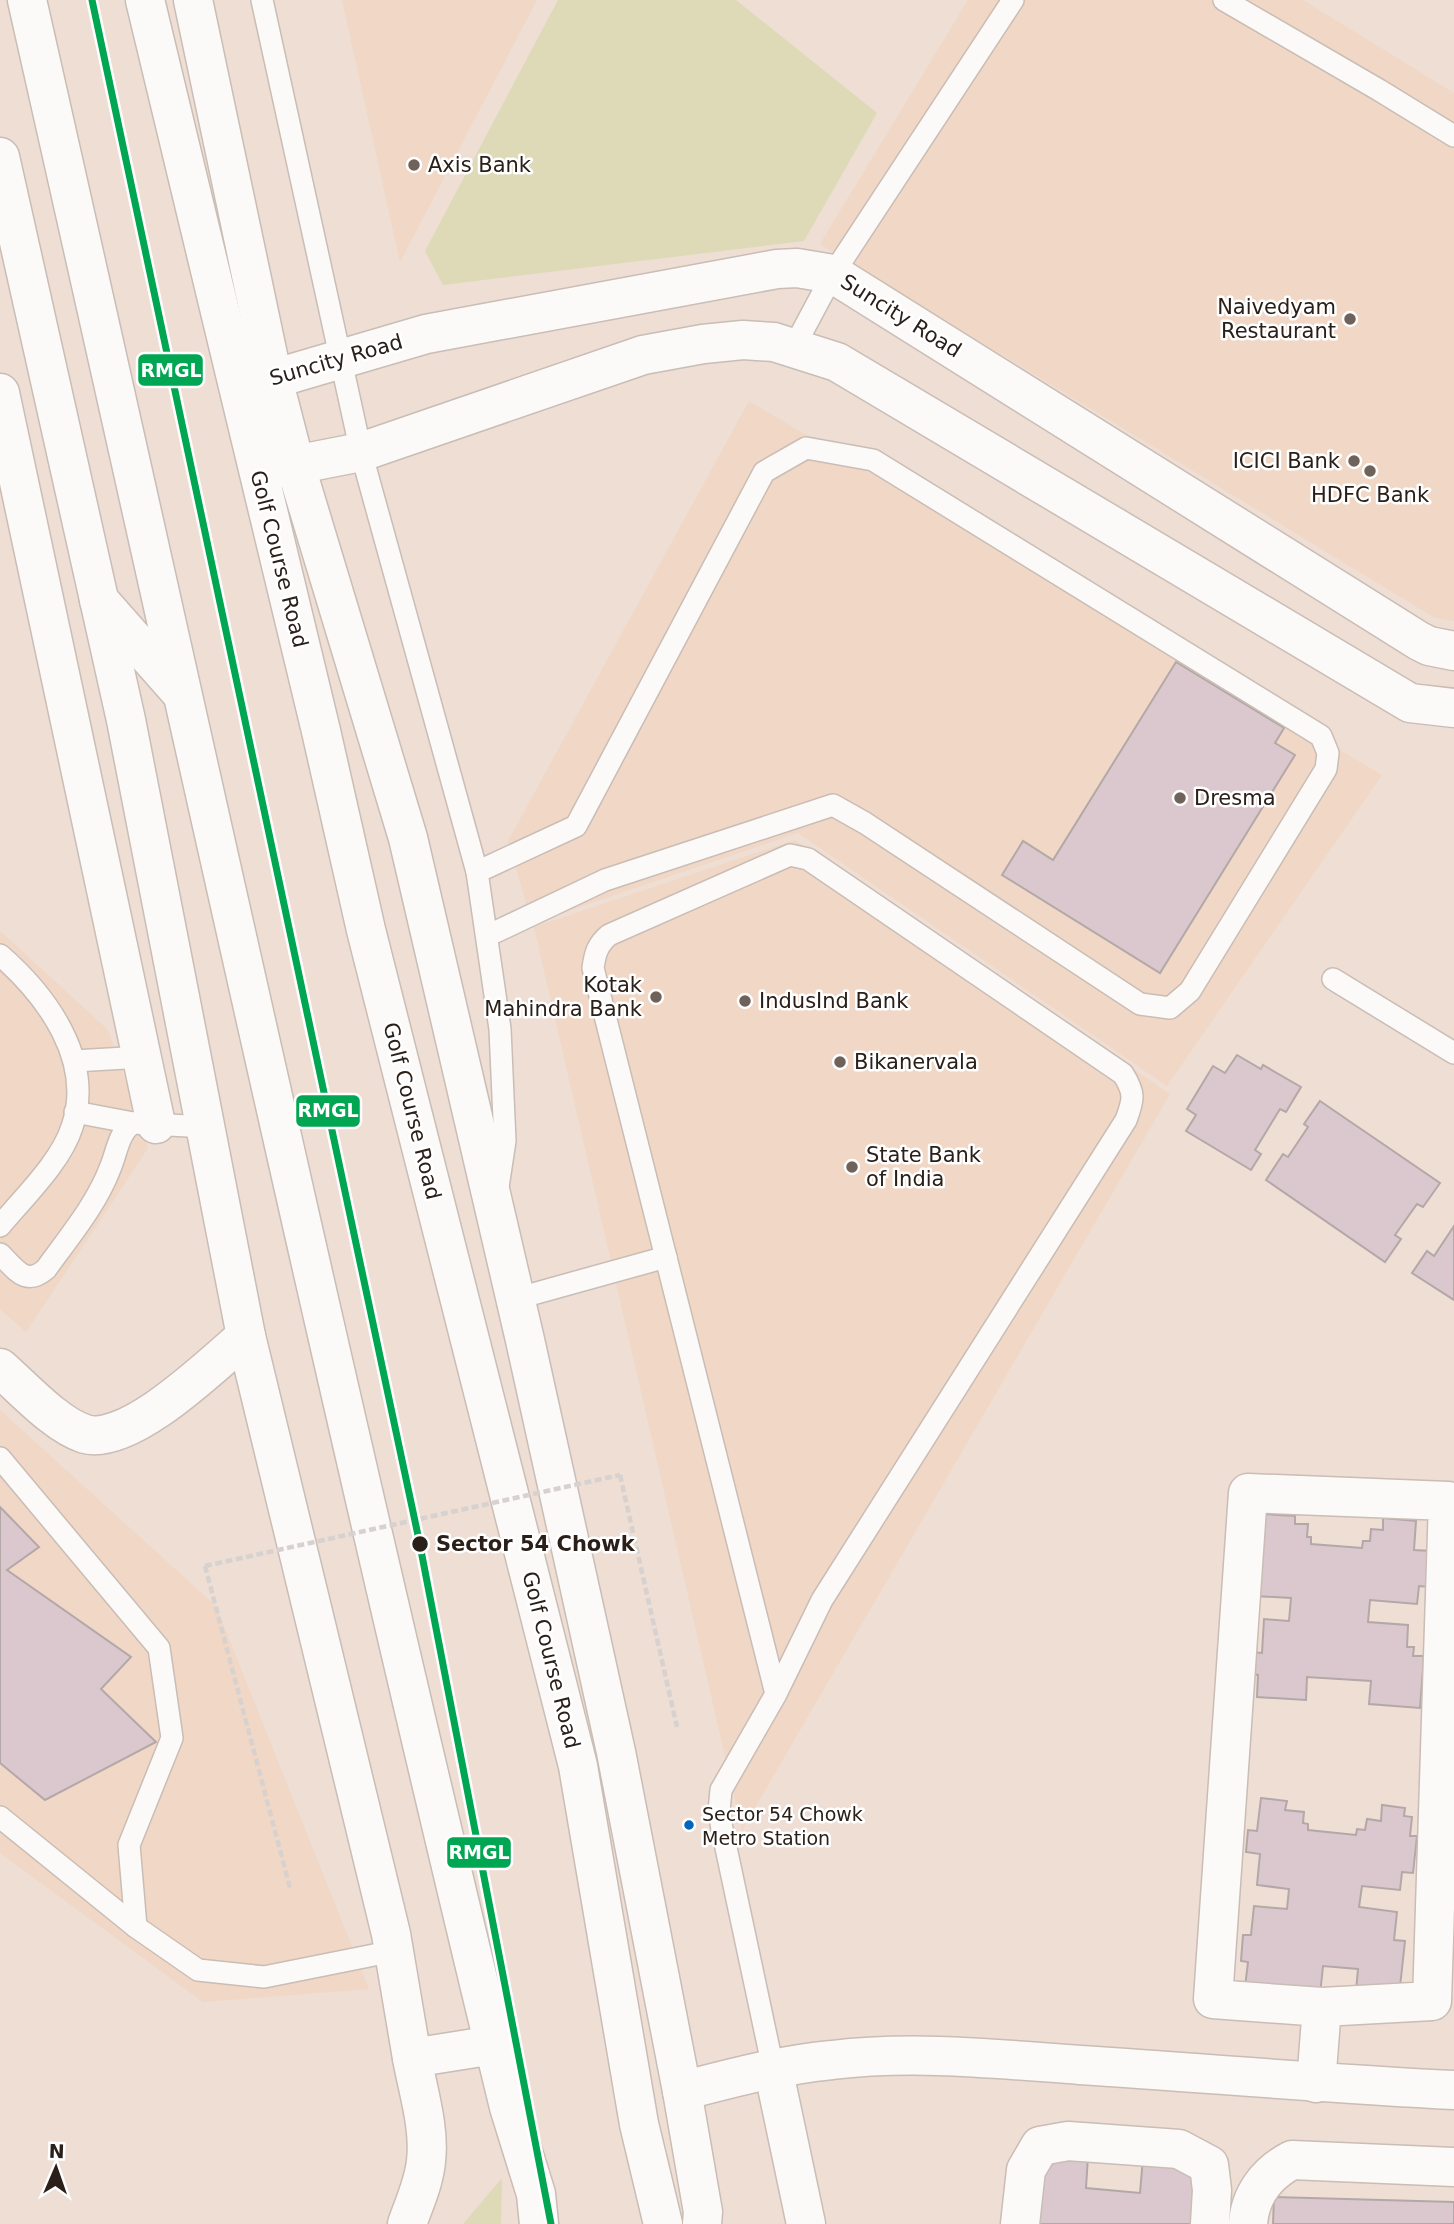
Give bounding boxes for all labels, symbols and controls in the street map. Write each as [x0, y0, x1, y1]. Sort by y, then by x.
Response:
place label: Axis Bank [428, 153, 532, 177]
marker: Axis Bank [406, 157, 422, 173]
street label: Suncity Road [836, 269, 966, 363]
place label: Naivedyam Restaurant [1217, 295, 1336, 343]
marker: Naivedyam Restaurant [1342, 311, 1358, 327]
street label: Suncity Road [267, 330, 405, 390]
line badge: RMGL [137, 353, 204, 387]
text: RMGL [140, 359, 202, 381]
place label: ICICI Bank [1233, 449, 1341, 473]
marker: ICICI Bank [1346, 453, 1362, 469]
marker: HDFC Bank [1362, 463, 1378, 479]
street label: Golf Course Road [245, 468, 313, 650]
place label: HDFC Bank [1311, 483, 1430, 507]
place label: Dresma [1194, 786, 1276, 810]
marker: Dresma [1172, 790, 1188, 806]
place label: Kotak Mahindra Bank [484, 973, 643, 1021]
marker: Kotak Mahindra Bank [648, 989, 664, 1005]
place label: IndusInd Bank [759, 989, 909, 1013]
marker: IndusInd Bank [737, 993, 753, 1009]
street label: Golf Course Road [378, 1020, 446, 1202]
place label: Bikanervala [854, 1050, 978, 1074]
marker: Bikanervala [832, 1054, 848, 1070]
line badge: RMGL [295, 1094, 361, 1128]
text: RMGL [297, 1099, 359, 1121]
place label: State Bank of India [866, 1143, 982, 1191]
marker: State Bank of India [844, 1159, 860, 1175]
place label: Sector 54 Chowk [436, 1532, 636, 1556]
marker: Sector 54 Chowk [410, 1534, 430, 1554]
street label: Golf Course Road [517, 1569, 585, 1751]
place label: Sector 54 Chowk Metro Station [702, 1803, 863, 1849]
marker: Sector 54 Chowk Metro Station [682, 1818, 696, 1832]
line badge: RMGL [446, 1836, 512, 1869]
text: RMGL [448, 1841, 510, 1863]
north arrow [21, 2133, 91, 2203]
text: N [48, 2140, 65, 2162]

